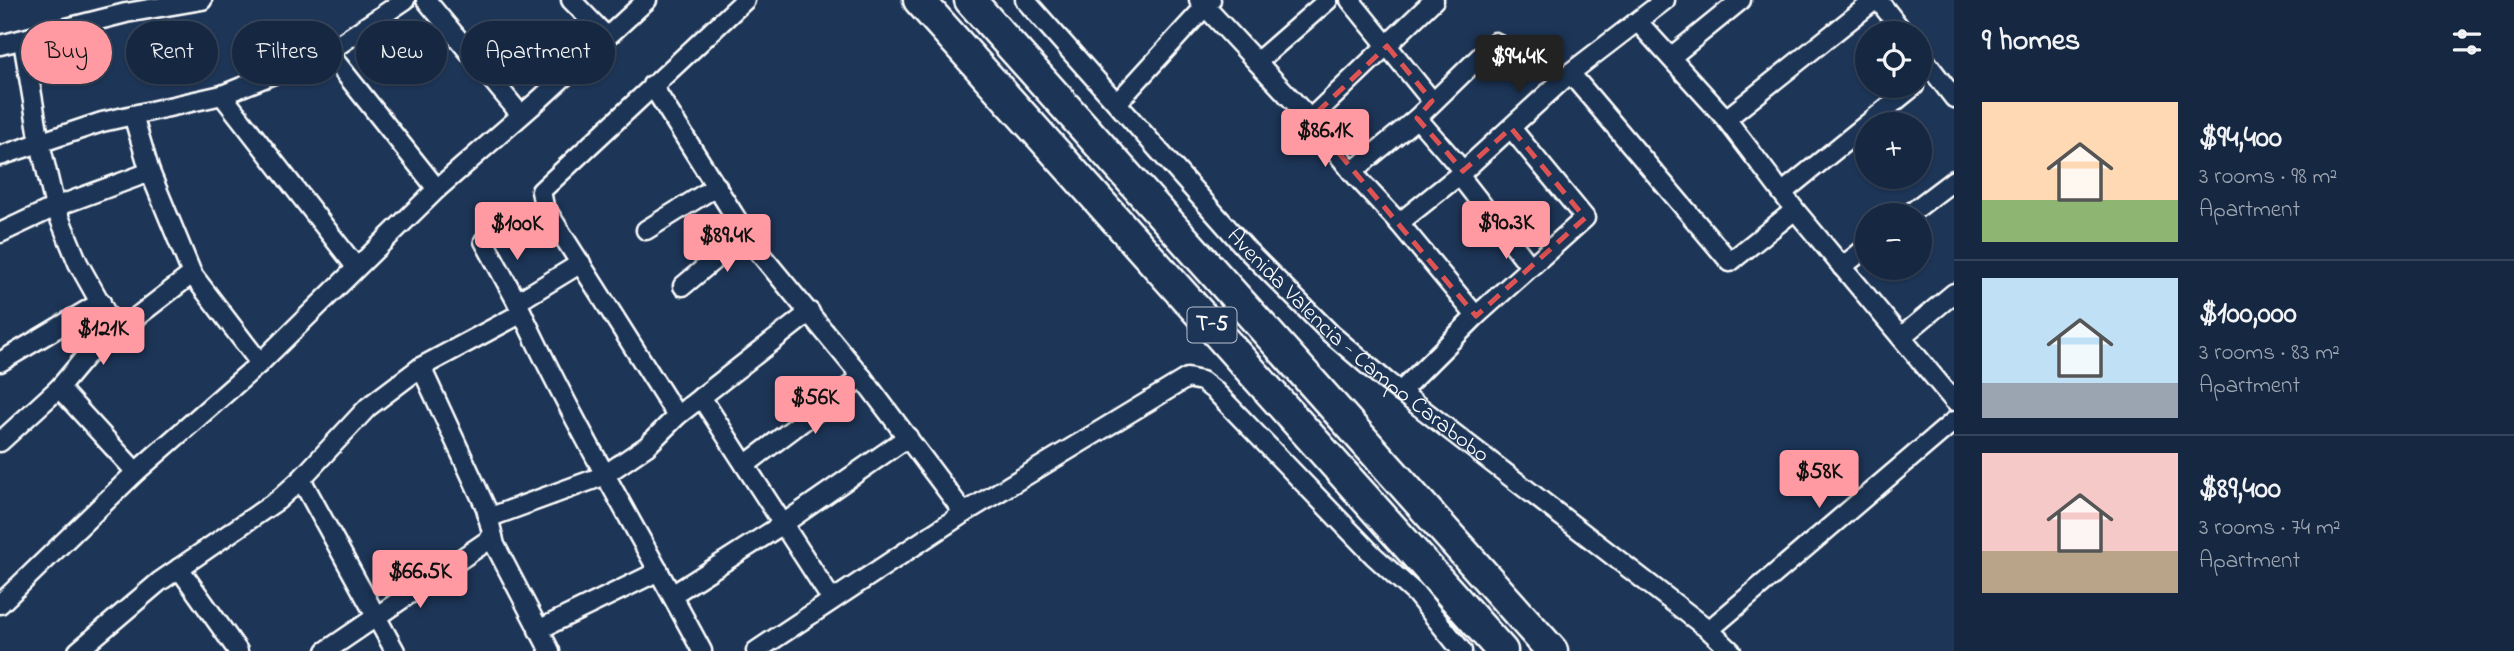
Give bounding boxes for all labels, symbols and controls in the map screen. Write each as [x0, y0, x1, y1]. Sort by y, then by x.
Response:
text: 9 homes [1982, 20, 2080, 64]
chip: Buy [21, 21, 112, 84]
chip: Rent [126, 21, 218, 84]
chip: Filters [232, 21, 342, 84]
chip: New [356, 21, 447, 84]
chip: Apartment [461, 21, 615, 84]
map controls [1855, 21, 1932, 280]
button: locate [1855, 21, 1932, 98]
icon: filters [2448, 23, 2486, 61]
pin: $94.4K [1462, 36, 1576, 95]
text: $94.4K [1491, 41, 1547, 74]
pin: $86.1K [1268, 110, 1382, 169]
button: + [1855, 112, 1932, 189]
text: $86.1K [1297, 115, 1353, 148]
text: $94,400 [2199, 117, 2282, 161]
icon: home [2038, 130, 2122, 214]
text: 3 rooms · 98 m² [2199, 161, 2337, 194]
text: Apartment [2199, 194, 2300, 227]
pin: $100K [468, 202, 566, 262]
pin: $90.3K [1449, 202, 1563, 261]
button: − [1855, 203, 1932, 280]
text: $90.3K [1478, 207, 1534, 240]
text: $100K [491, 208, 543, 241]
pin: $89.4K [670, 215, 784, 274]
text: $89.4K [700, 220, 754, 253]
street label: Avenida Valencia - Campo Carabobo [1219, 221, 1496, 471]
text: $100,000 [2199, 293, 2297, 337]
icon: home [2038, 306, 2122, 390]
pin: $121K [54, 308, 152, 367]
road number: T-5 [1188, 308, 1236, 342]
text: $121K [77, 313, 129, 346]
text: 3 rooms · 83 m² [2199, 337, 2340, 370]
text: Apartment [2199, 370, 2300, 403]
pin: $56K [774, 376, 856, 436]
text: $56K [791, 382, 839, 415]
pin: $58K [1778, 450, 1860, 510]
text: $58K [1796, 456, 1842, 489]
text: $89,400 [2199, 468, 2281, 512]
icon: home [2038, 481, 2122, 565]
text: 3 rooms · 74 m² [2199, 512, 2341, 545]
text: Apartment [2199, 545, 2300, 578]
pin: $66.5K [363, 550, 477, 610]
text: $66.5K [388, 556, 452, 589]

